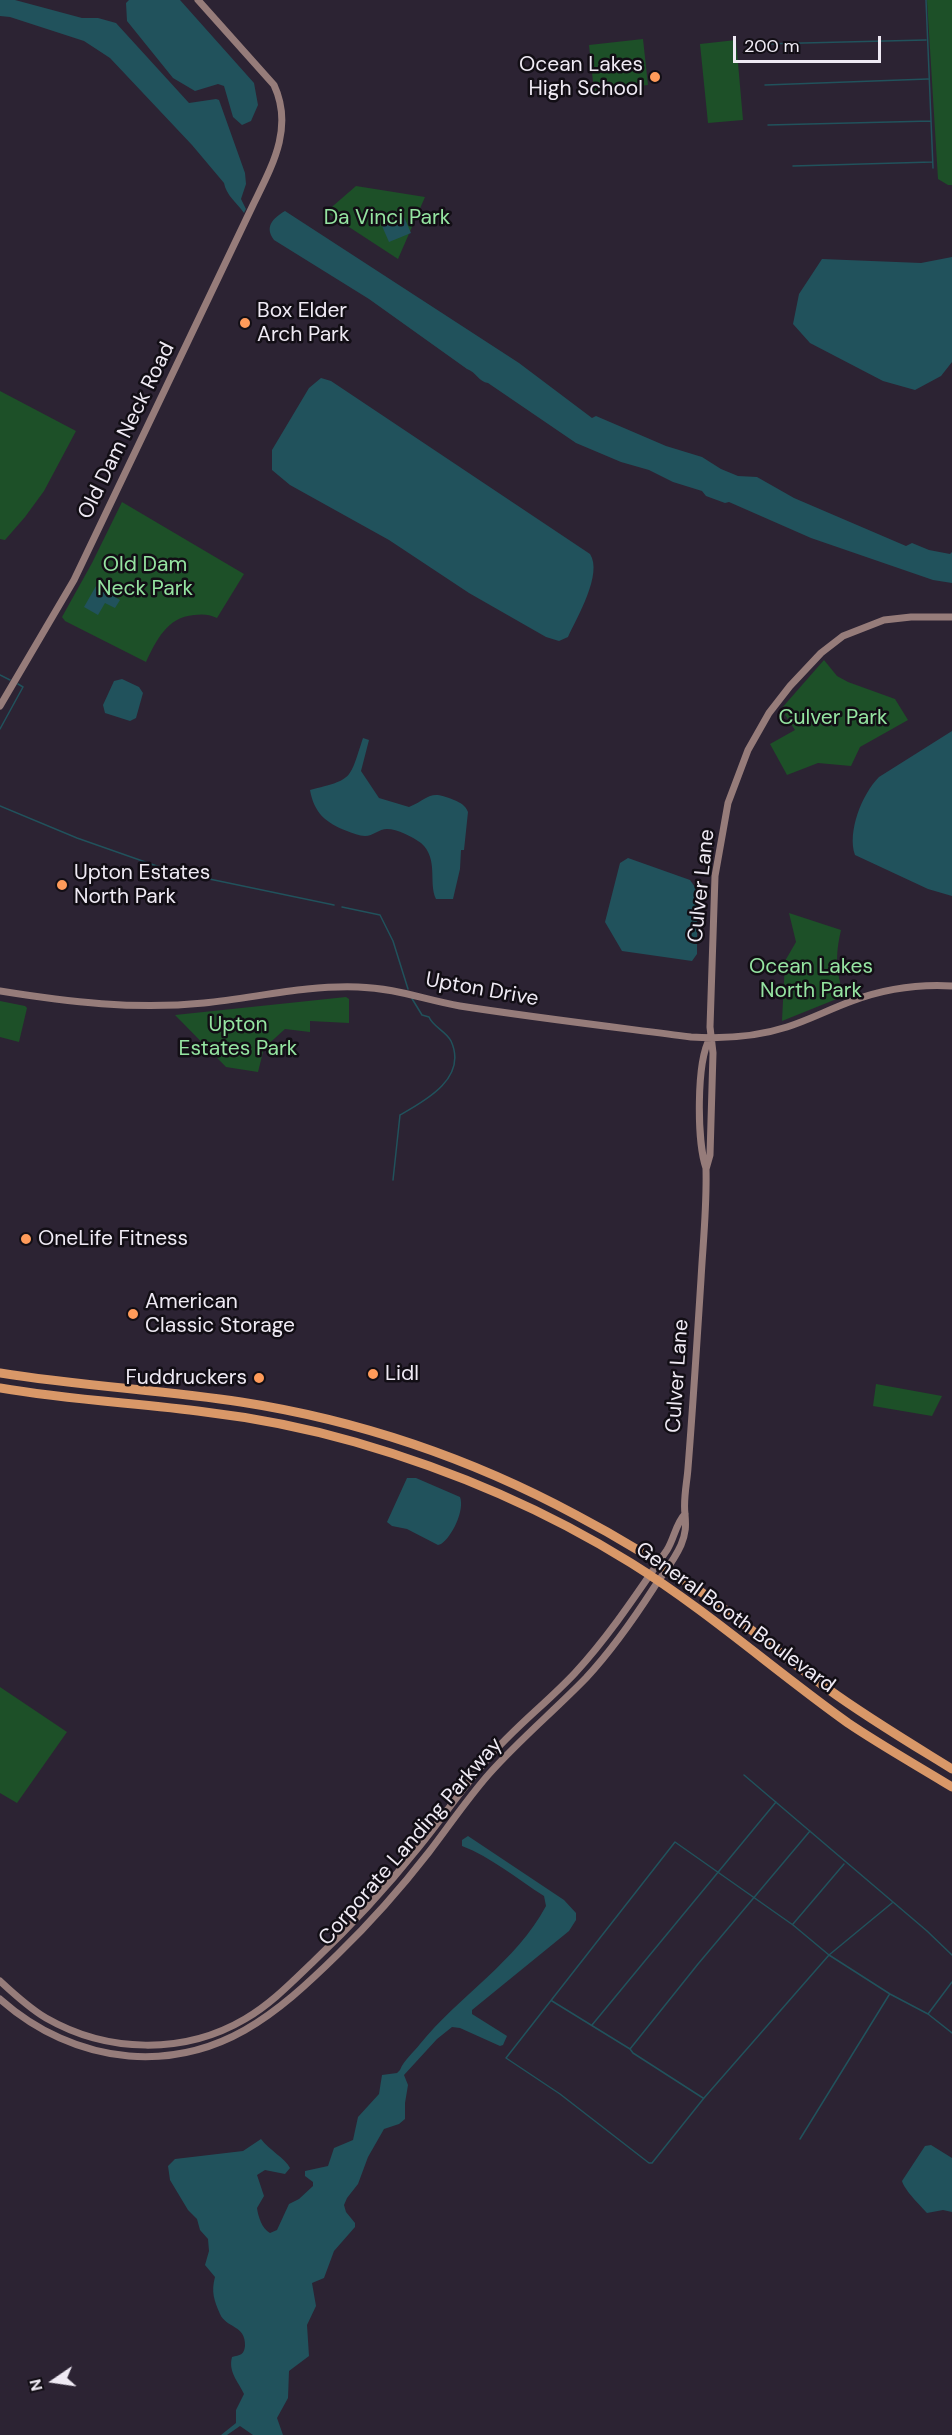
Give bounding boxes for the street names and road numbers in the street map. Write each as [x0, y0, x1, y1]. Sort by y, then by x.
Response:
street label: Old Dam Neck Road [73, 339, 181, 523]
street label: Culver Lane [684, 828, 720, 944]
street label: Upton Drive [424, 968, 540, 1012]
street label: Culver Lane [661, 1318, 695, 1434]
street label: General Booth Boulevard [630, 1537, 840, 1699]
street label: Corporate Landing Parkway [314, 1733, 508, 1951]

